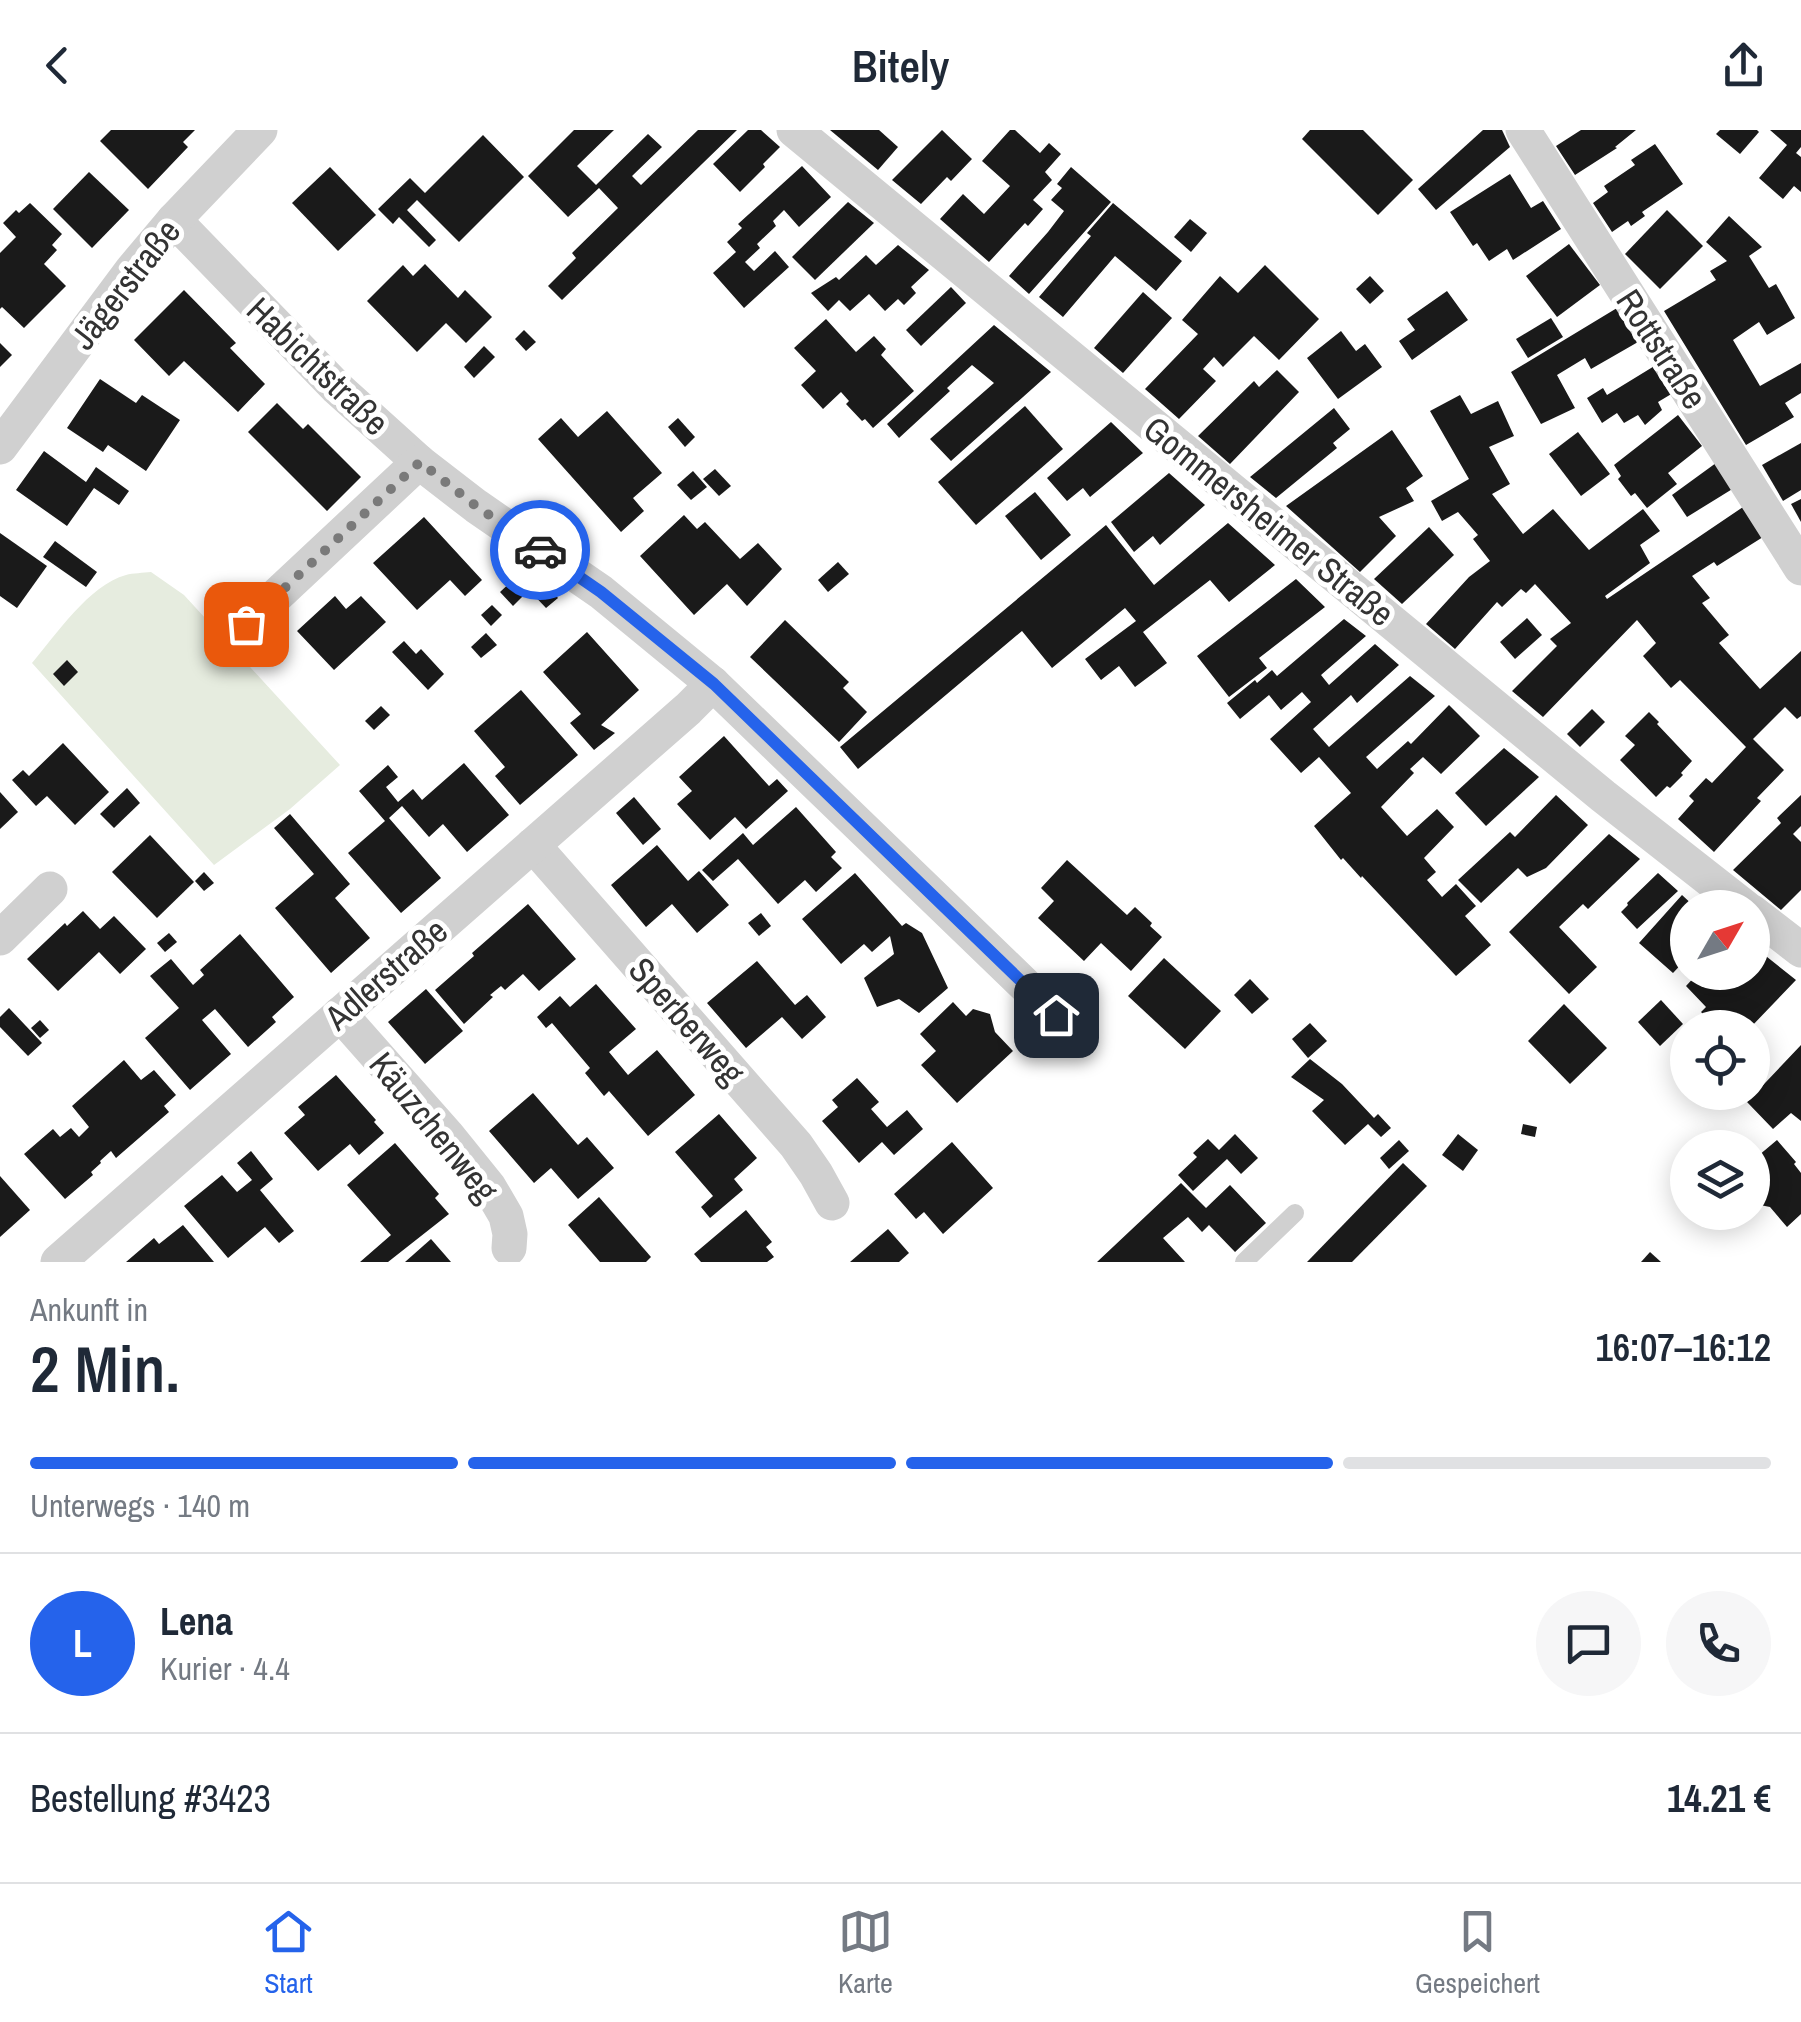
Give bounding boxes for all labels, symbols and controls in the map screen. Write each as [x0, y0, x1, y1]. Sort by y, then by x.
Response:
text: Bitely [852, 35, 949, 96]
icon: back [30, 38, 85, 93]
icon: share [1716, 38, 1771, 93]
street label: Jägerstraße [59, 209, 191, 359]
street label: Rottstraße [1606, 280, 1718, 418]
street label: Habichtstraße [237, 286, 399, 446]
street label: Gommersheimer Straße [1134, 405, 1404, 637]
courier [490, 500, 590, 600]
icon: car [513, 523, 568, 578]
pin [204, 582, 289, 667]
icon: bag [219, 597, 274, 652]
north arrow [1670, 890, 1770, 990]
map controls [1670, 890, 1770, 1230]
street label: Adlerstraße [314, 908, 457, 1041]
street label: Sperberweg [619, 947, 756, 1095]
pin [1014, 973, 1099, 1058]
icon: home [1029, 988, 1084, 1043]
button: locate [1670, 1010, 1770, 1110]
street label: Käuzchenweg [359, 1042, 509, 1212]
button: layers [1670, 1130, 1770, 1230]
text: Ankunft in [30, 1288, 148, 1331]
text: 16:07–16:12 [1595, 1322, 1771, 1373]
text: 2 Min. [30, 1325, 180, 1412]
text: Unterwegs · 140 m [30, 1484, 250, 1527]
button: chat [1536, 1591, 1641, 1696]
button: phone [1666, 1591, 1771, 1696]
text: Lena [160, 1596, 233, 1647]
text: L [73, 1618, 92, 1669]
text: Kurier · 4.4 [160, 1647, 290, 1690]
text: Bestellung #3423 [30, 1773, 271, 1824]
text: 14.21 € [1667, 1773, 1771, 1824]
tab: Start [261, 1904, 316, 2002]
tab: Karte [838, 1904, 893, 2002]
tab: Gespeichert [1415, 1904, 1540, 2002]

